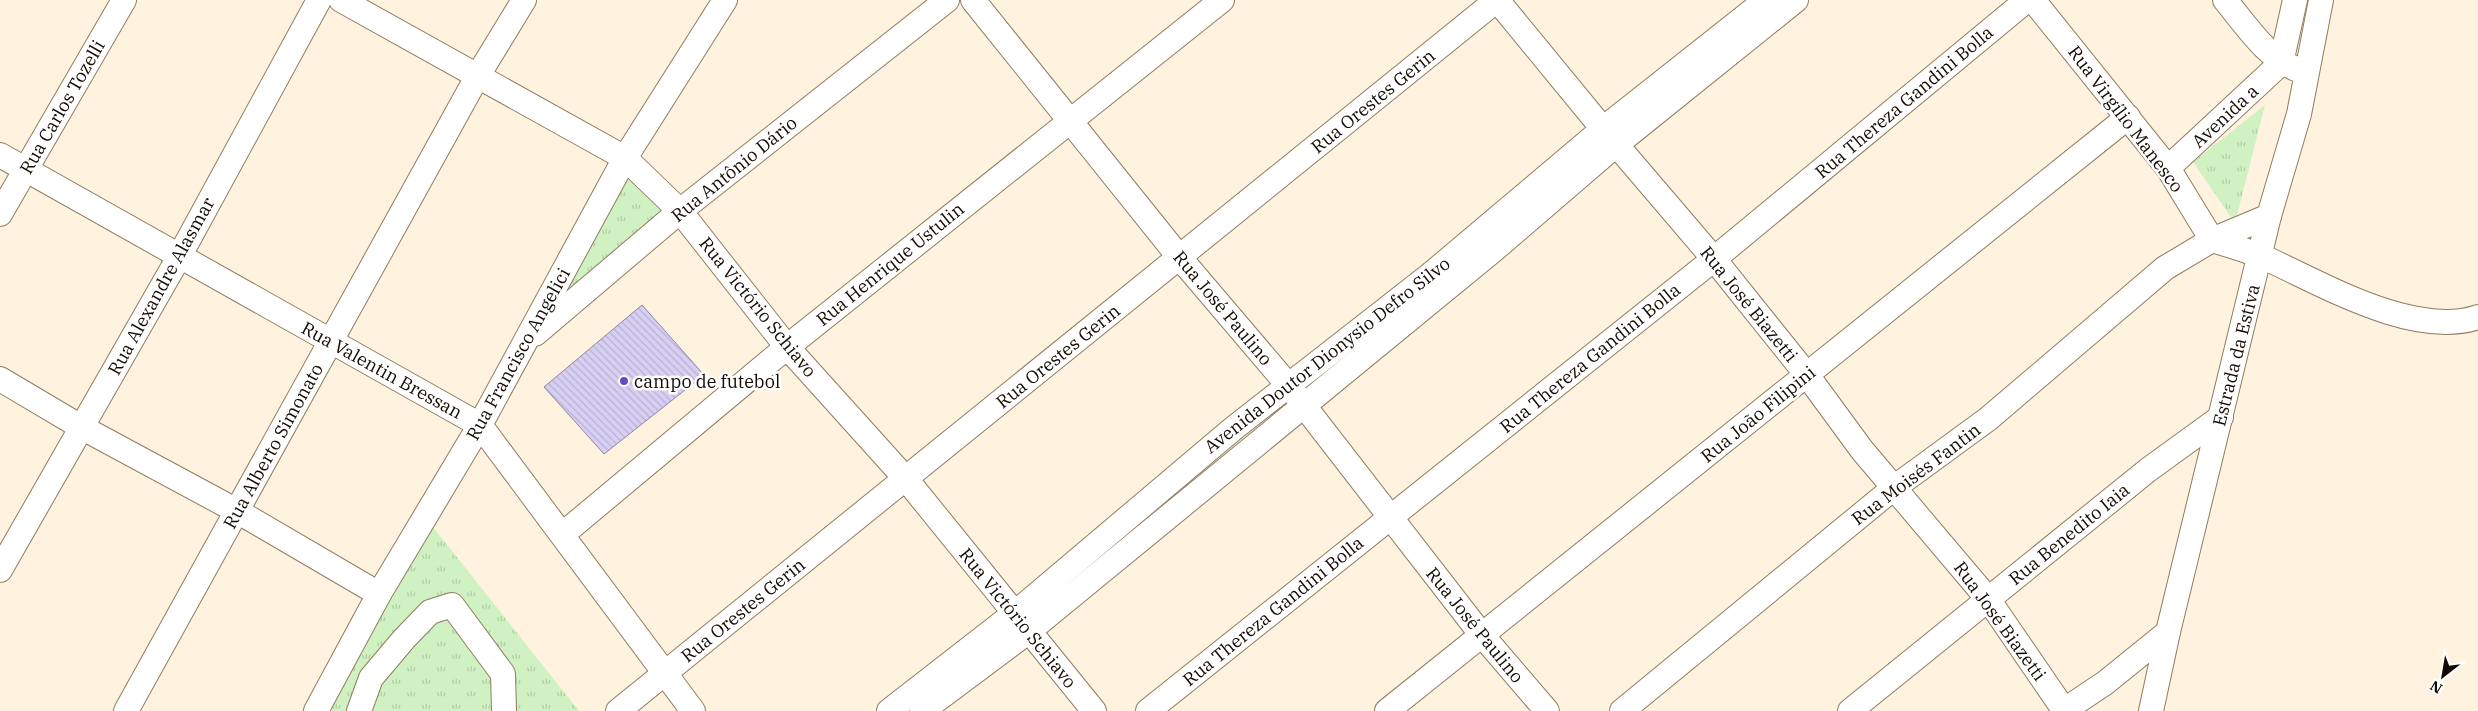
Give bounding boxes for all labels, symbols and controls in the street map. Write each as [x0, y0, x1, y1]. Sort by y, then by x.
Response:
street label: Rua Thereza Gandini Bolla [1810, 21, 1998, 183]
street label: Rua Carlos Tozelli [14, 36, 110, 178]
street label: Rua Virgílio Manesco [2063, 41, 2189, 197]
street label: Rua Orestes Gerin [1306, 44, 1440, 158]
street label: Avenida a [2187, 79, 2263, 153]
street label: Rua Antônio Dário [666, 111, 802, 227]
street label: Rua Alexandre Alasmar [103, 193, 219, 379]
street label: Rua Henrique Ustulin [811, 197, 969, 331]
street label: Rua Victório Schiavo [694, 232, 822, 382]
street label: Rua José Biazetti [1695, 241, 1803, 367]
street label: Rua José Paulino [1168, 246, 1278, 370]
street label: Avenida Doutor Dionysio Defro Silvo [1199, 252, 1455, 458]
street label: Rua Francisco Angelici [461, 263, 575, 444]
street label: Rua Thereza Gandini Bolla [1495, 278, 1685, 438]
street label: Estrada da Estiva [2207, 281, 2265, 428]
street label: Rua Orestes Gerin [991, 299, 1125, 413]
street label: Rua Valentin Bressan [297, 316, 467, 424]
street label: Rua Alberto Simonato [218, 359, 328, 533]
street label: Rua João Filipini [1696, 360, 1820, 467]
place label: campo de futebol [634, 370, 780, 393]
marker: campo de futebol [618, 375, 630, 387]
street label: Rua Moisés Fantin [1847, 418, 1985, 530]
street label: Rua Benedito Iaia [2004, 478, 2134, 590]
street label: Rua Thereza Gandini Bolla [1178, 531, 1368, 691]
street label: Rua Victório Schiavo [954, 543, 1082, 693]
street label: Rua Orestes Gerin [676, 553, 810, 667]
street label: Rua José Biazetti [1949, 557, 2051, 686]
street label: Rua José Paulino [1421, 562, 1529, 688]
north arrow [2418, 651, 2468, 701]
text: N [2427, 677, 2446, 698]

